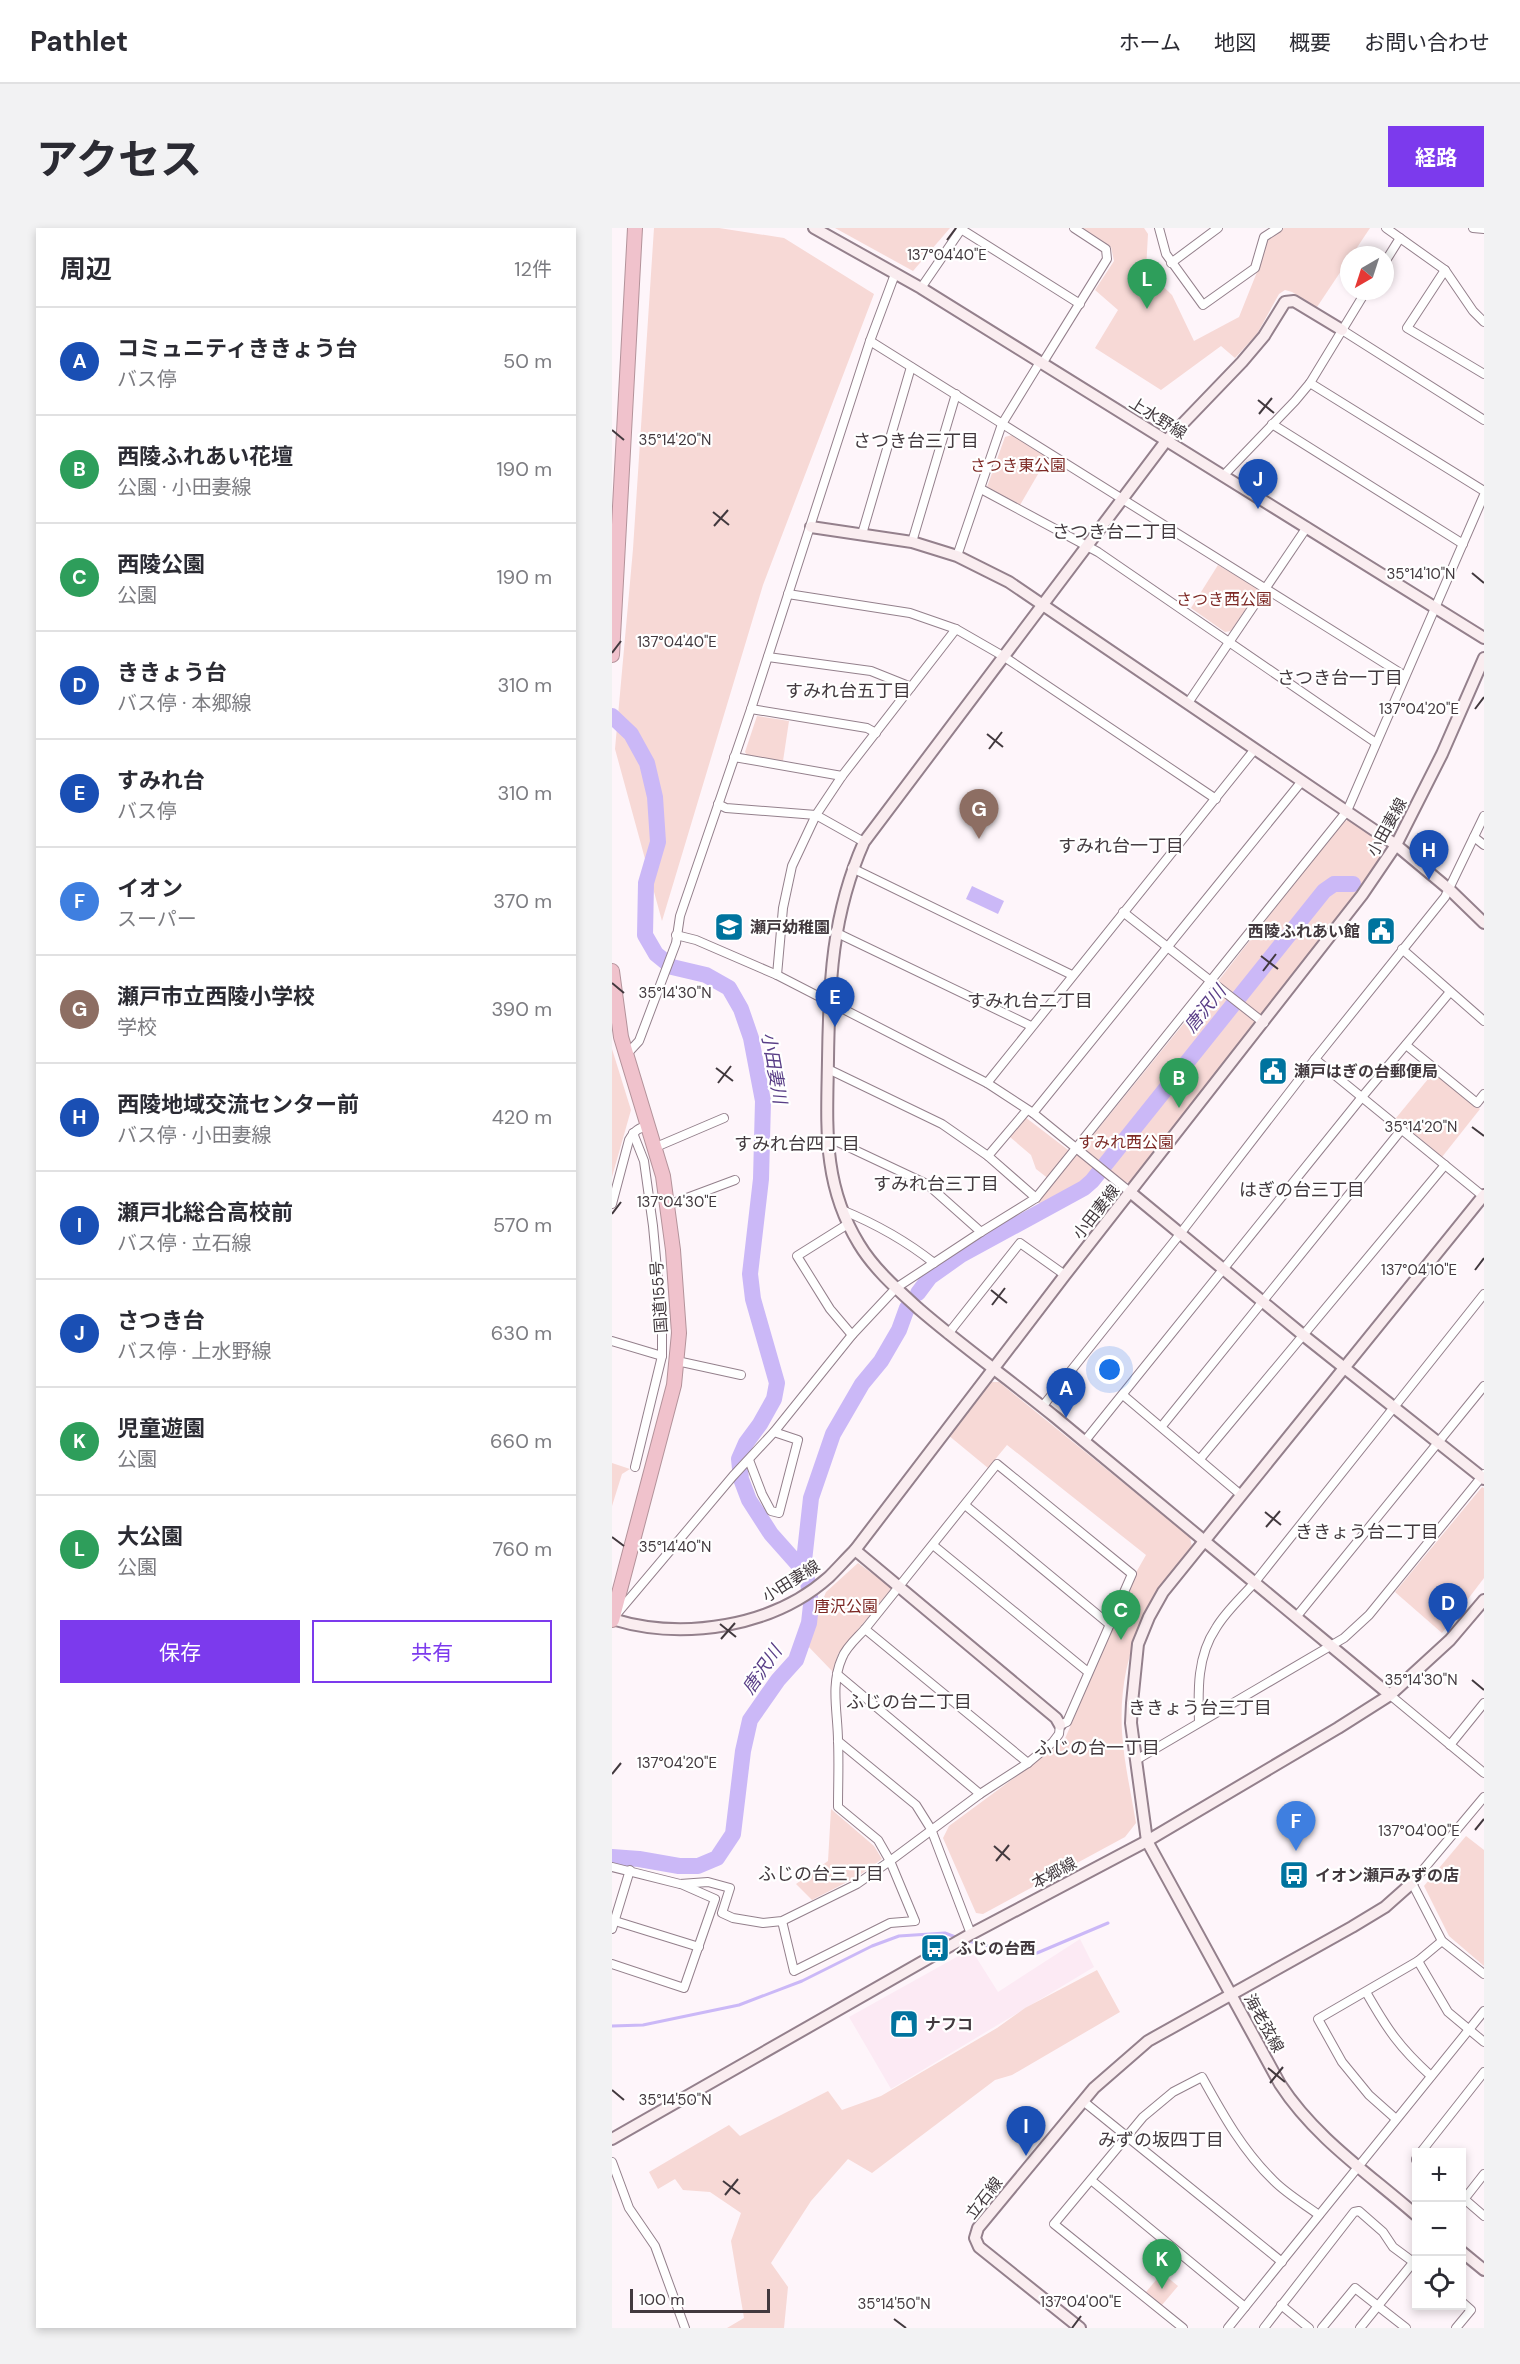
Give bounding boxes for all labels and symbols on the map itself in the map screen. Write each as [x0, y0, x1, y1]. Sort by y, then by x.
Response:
text: 137°04'40"E [907, 245, 987, 265]
north arrow [1340, 246, 1394, 300]
pin: L [1128, 260, 1166, 309]
street label: 上水野線 [1125, 392, 1191, 444]
district label: さつき台三丁目 [853, 429, 979, 453]
text: 35°14'20"N [639, 430, 711, 450]
park label: さつき東公園 [970, 455, 1066, 476]
pin: J [1238, 460, 1278, 509]
district label: さつき台二丁目 [1052, 520, 1178, 544]
text: 35°14'10"N [1386, 564, 1456, 584]
park label: さつき西公園 [1176, 589, 1272, 610]
text: 137°04'40"E [637, 632, 717, 652]
district label: さつき台一丁目 [1277, 666, 1403, 690]
district label: すみれ台五丁目 [785, 679, 911, 703]
text: 137°04'20"E [1379, 699, 1459, 719]
pin: G [960, 790, 998, 839]
street label: 小田妻線 [1362, 794, 1412, 860]
pin: H [1410, 830, 1448, 880]
district label: すみれ台一丁目 [1058, 834, 1184, 858]
school or university icon: 瀬戸幼稚園 [713, 911, 745, 943]
public building icon: 西陵ふれあい館 [1365, 915, 1397, 947]
place label: 瀬戸幼稚園 [750, 917, 830, 938]
place label: 西陵ふれあい館 [1248, 921, 1360, 942]
pin: E [816, 978, 854, 1027]
water label: 唐沢川 [1179, 979, 1233, 1038]
text: 35°14'30"N [638, 983, 712, 1003]
district label: すみれ台二丁目 [967, 989, 1093, 1013]
water label: 小田妻川 [756, 1030, 792, 1108]
public building icon: 瀬戸はぎの台郵便局 [1257, 1055, 1289, 1087]
pin: B [1160, 1058, 1198, 1108]
place label: 瀬戸はぎの台郵便局 [1294, 1061, 1438, 1082]
text: 35°14'20"N [1385, 1117, 1457, 1137]
district label: すみれ台四丁目 [734, 1132, 860, 1156]
park label: すみれ西公園 [1078, 1132, 1174, 1153]
district label: すみれ台三丁目 [873, 1172, 999, 1196]
district label: はぎの台三丁目 [1239, 1178, 1365, 1202]
street label: 小田妻線 [1068, 1180, 1124, 1244]
text: 137°04'30"E [637, 1192, 717, 1212]
street label: 国道155号 [646, 1260, 672, 1334]
text: 137°04'10"E [1381, 1260, 1457, 1280]
your location [1095, 1355, 1124, 1384]
pin: A [1046, 1368, 1086, 1418]
district label: ききょう台二丁目 [1295, 1520, 1439, 1544]
text: 35°14'40"N [639, 1537, 711, 1557]
street label: 小田妻線 [758, 1555, 824, 1607]
pin: D [1428, 1584, 1468, 1633]
pin: C [1102, 1590, 1140, 1640]
park label: 唐沢公園 [814, 1596, 878, 1617]
water label: 唐沢川 [737, 1639, 788, 1699]
text: 35°14'30"N [1384, 1670, 1458, 1690]
district label: ふじの台二丁目 [846, 1690, 972, 1714]
district label: ききょう台三丁目 [1128, 1696, 1272, 1720]
district label: ふじの台一丁目 [1034, 1736, 1160, 1760]
text: 137°04'20"E [637, 1753, 717, 1773]
pin: F [1276, 1802, 1316, 1851]
text: 137°04'00"E [1378, 1821, 1460, 1841]
street label: 本郷線 [1028, 1852, 1080, 1894]
bus stop icon: イオン瀬戸みずの店 [1278, 1859, 1310, 1891]
district label: ふじの台三丁目 [758, 1862, 884, 1886]
place label: イオン瀬戸みずの店 [1315, 1865, 1459, 1886]
bus stop icon: ふじの台西 [919, 1932, 951, 1964]
place label: ふじの台西 [956, 1938, 1036, 1959]
street label: 海老弦線 [1239, 1990, 1289, 2056]
shop icon: ナフコ [888, 2008, 920, 2040]
place label: ナフコ [925, 2014, 973, 2035]
text: 35°14'50"N [638, 2090, 712, 2110]
pin: I [1006, 2106, 1046, 2156]
district label: みずの坂四丁目 [1098, 2128, 1224, 2152]
street label: 立石線 [961, 2173, 1007, 2223]
pin: K [1142, 2240, 1182, 2289]
scale bar [630, 2286, 770, 2314]
text: 137°04'00"E [1040, 2292, 1122, 2312]
text: 35°14'50"N [857, 2294, 931, 2314]

